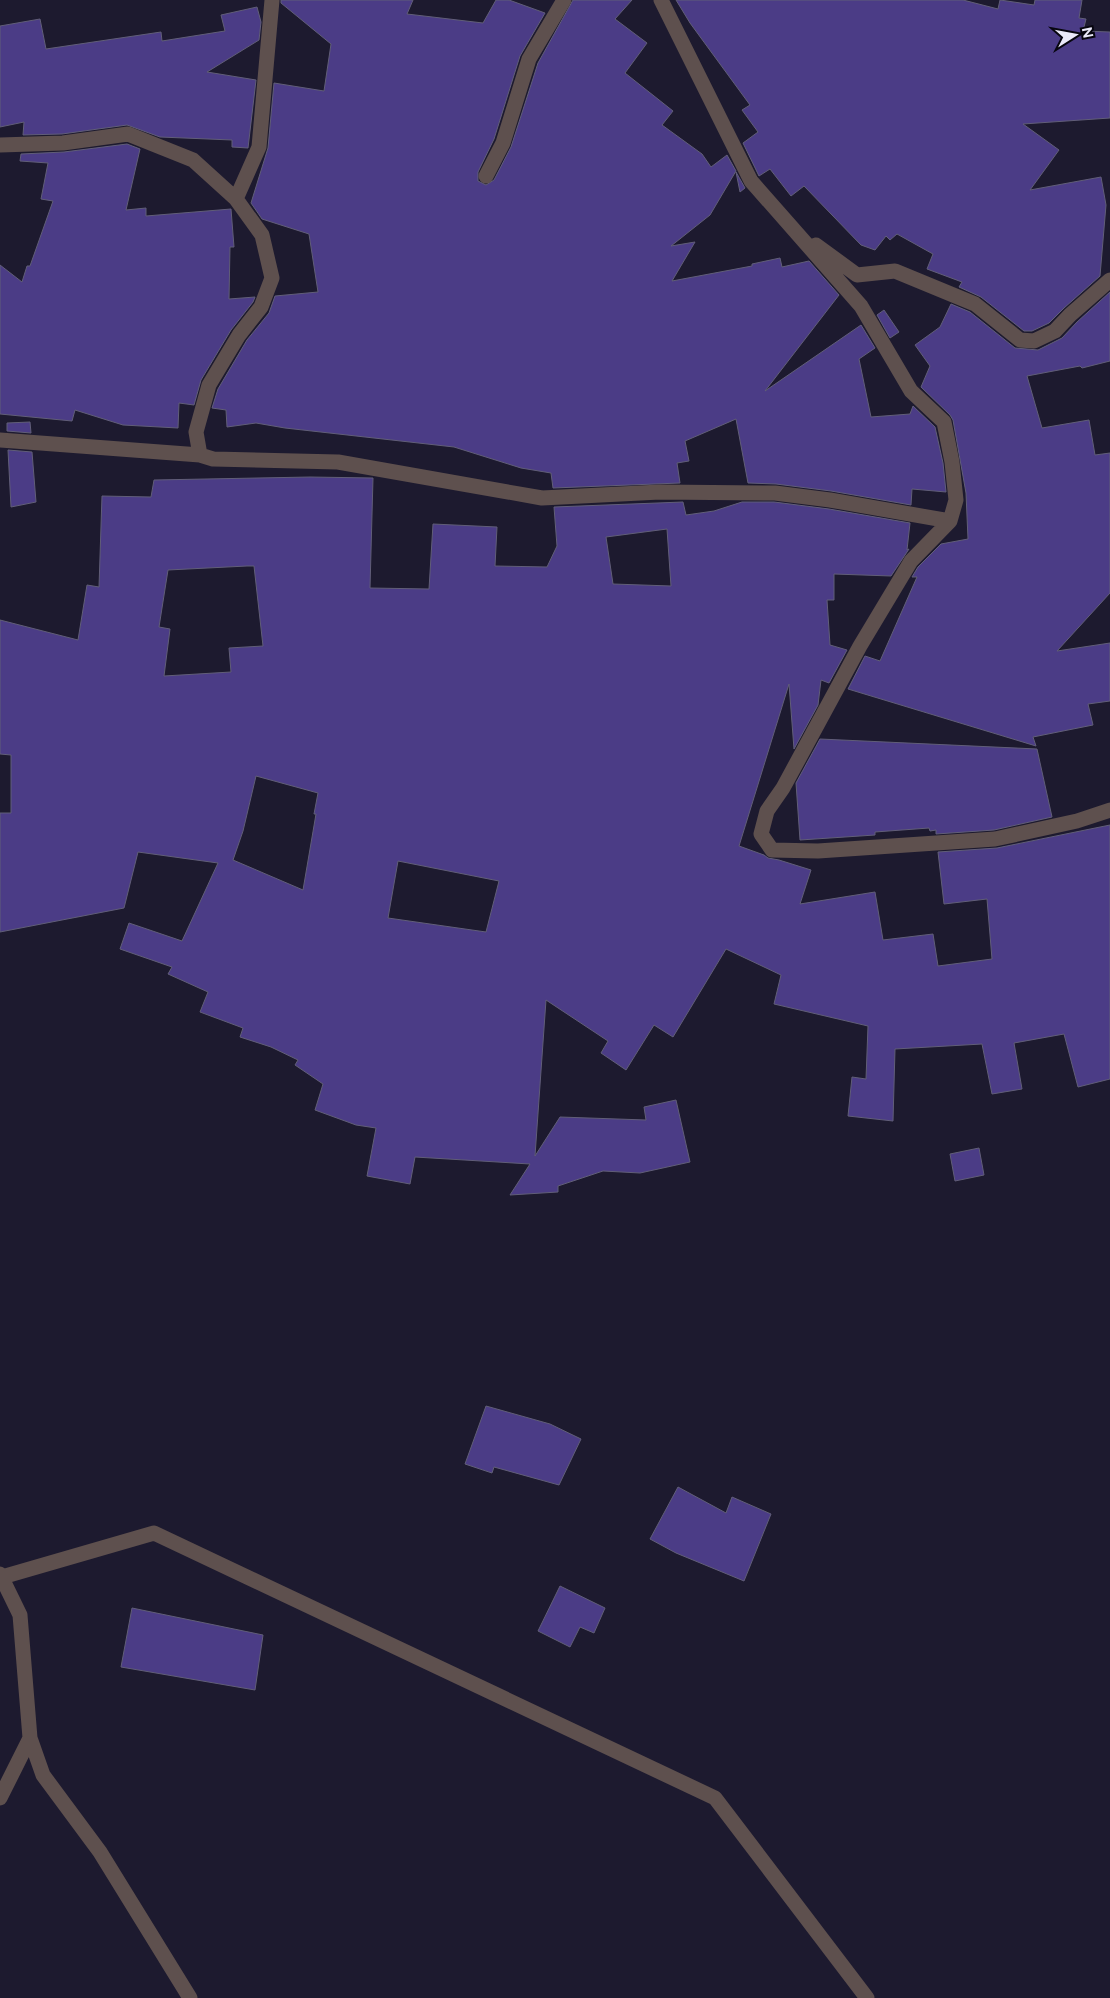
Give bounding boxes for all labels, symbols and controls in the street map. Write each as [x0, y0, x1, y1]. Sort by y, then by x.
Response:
north arrow [1050, 10, 1100, 60]
text: N [1079, 26, 1097, 39]

